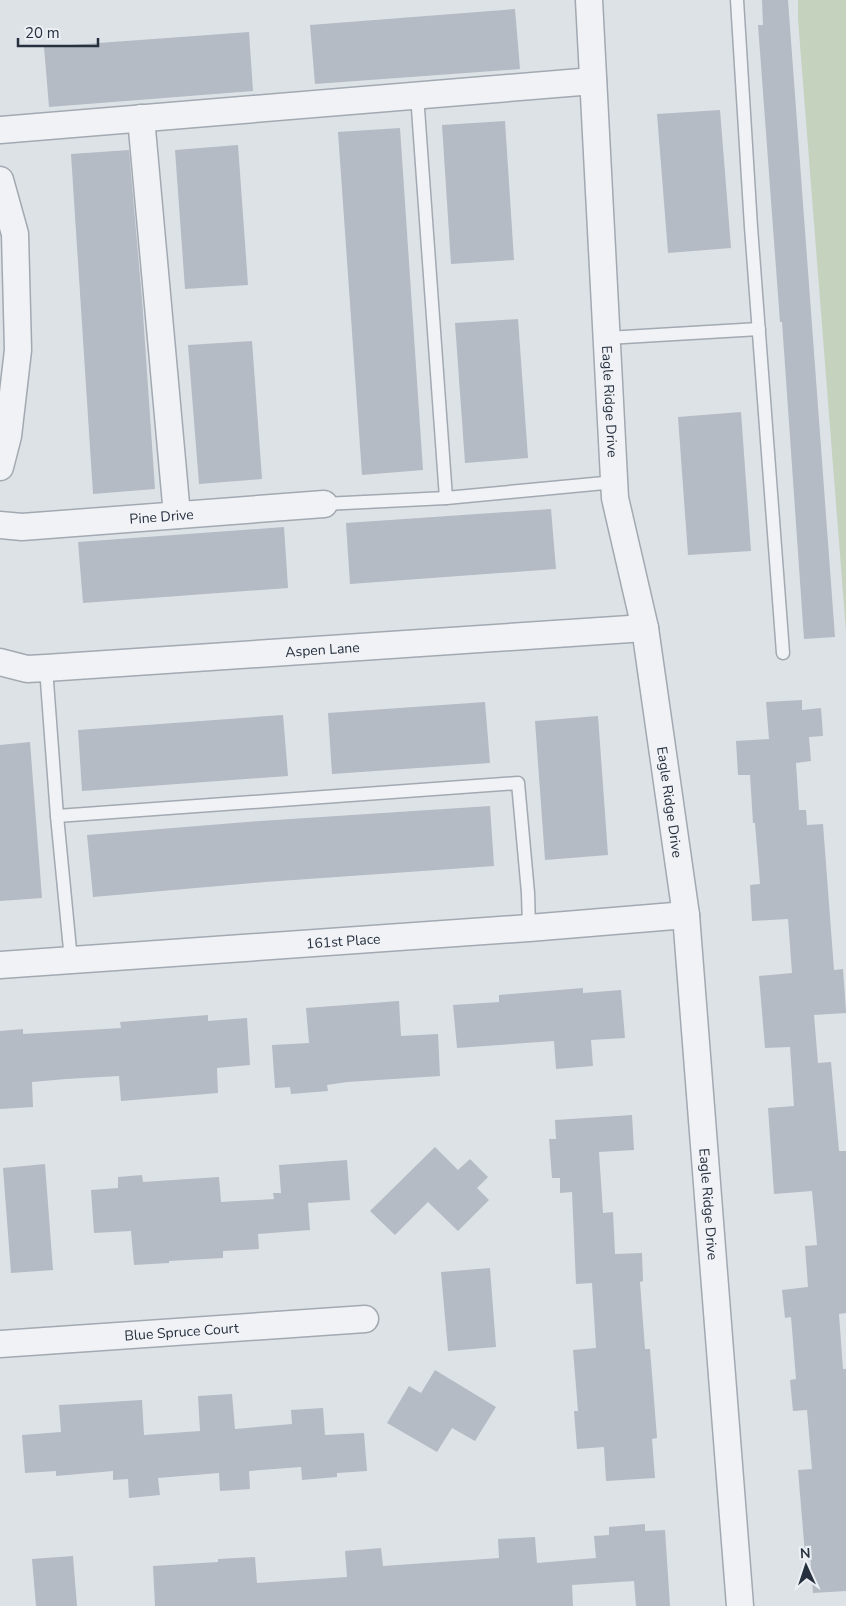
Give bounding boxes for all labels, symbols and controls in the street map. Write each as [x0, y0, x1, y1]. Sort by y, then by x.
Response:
scale bar [18, 15, 98, 47]
text: 20 m [25, 23, 60, 43]
street label: Eagle Ridge Drive [597, 345, 622, 458]
street label: Pine Drive [129, 505, 194, 529]
street label: Aspen Lane [285, 638, 360, 662]
street label: Eagle Ridge Drive [652, 745, 687, 859]
street label: 161st Place [305, 929, 381, 954]
street label: Eagle Ridge Drive [694, 1148, 722, 1261]
street label: Blue Spruce Court [124, 1319, 239, 1345]
north arrow [781, 1541, 831, 1591]
text: N [800, 1544, 811, 1563]

